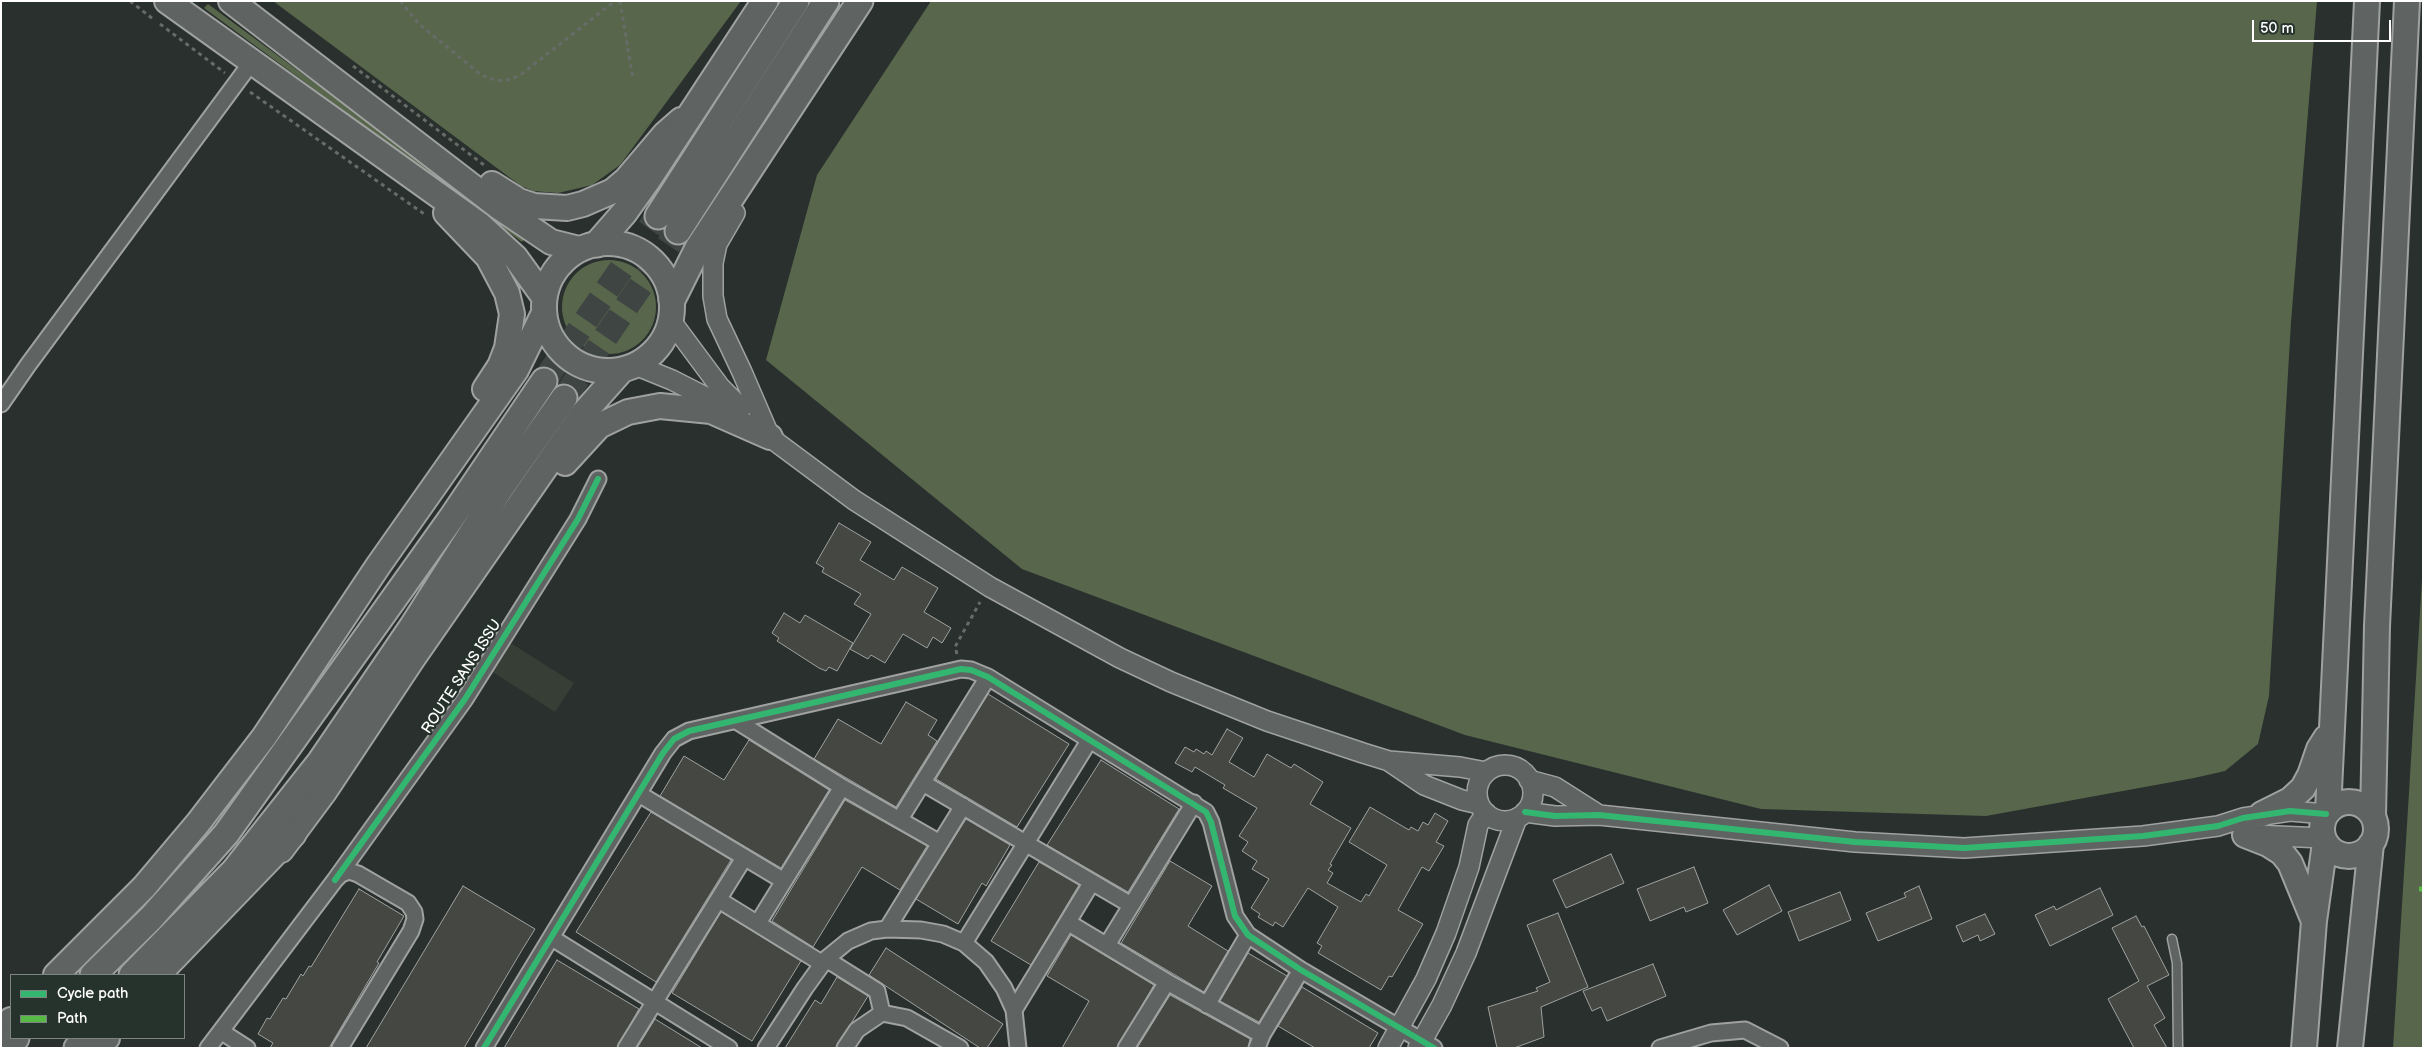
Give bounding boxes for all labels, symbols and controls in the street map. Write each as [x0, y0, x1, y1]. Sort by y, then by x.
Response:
scale bar [2254, 10, 2393, 42]
text: 50 m [2260, 19, 2294, 38]
street label: ROUTE SANS ISSU [418, 617, 506, 737]
legend [10, 974, 185, 1039]
text: Cycle path [57, 984, 128, 1003]
text: Path [57, 1009, 87, 1028]

